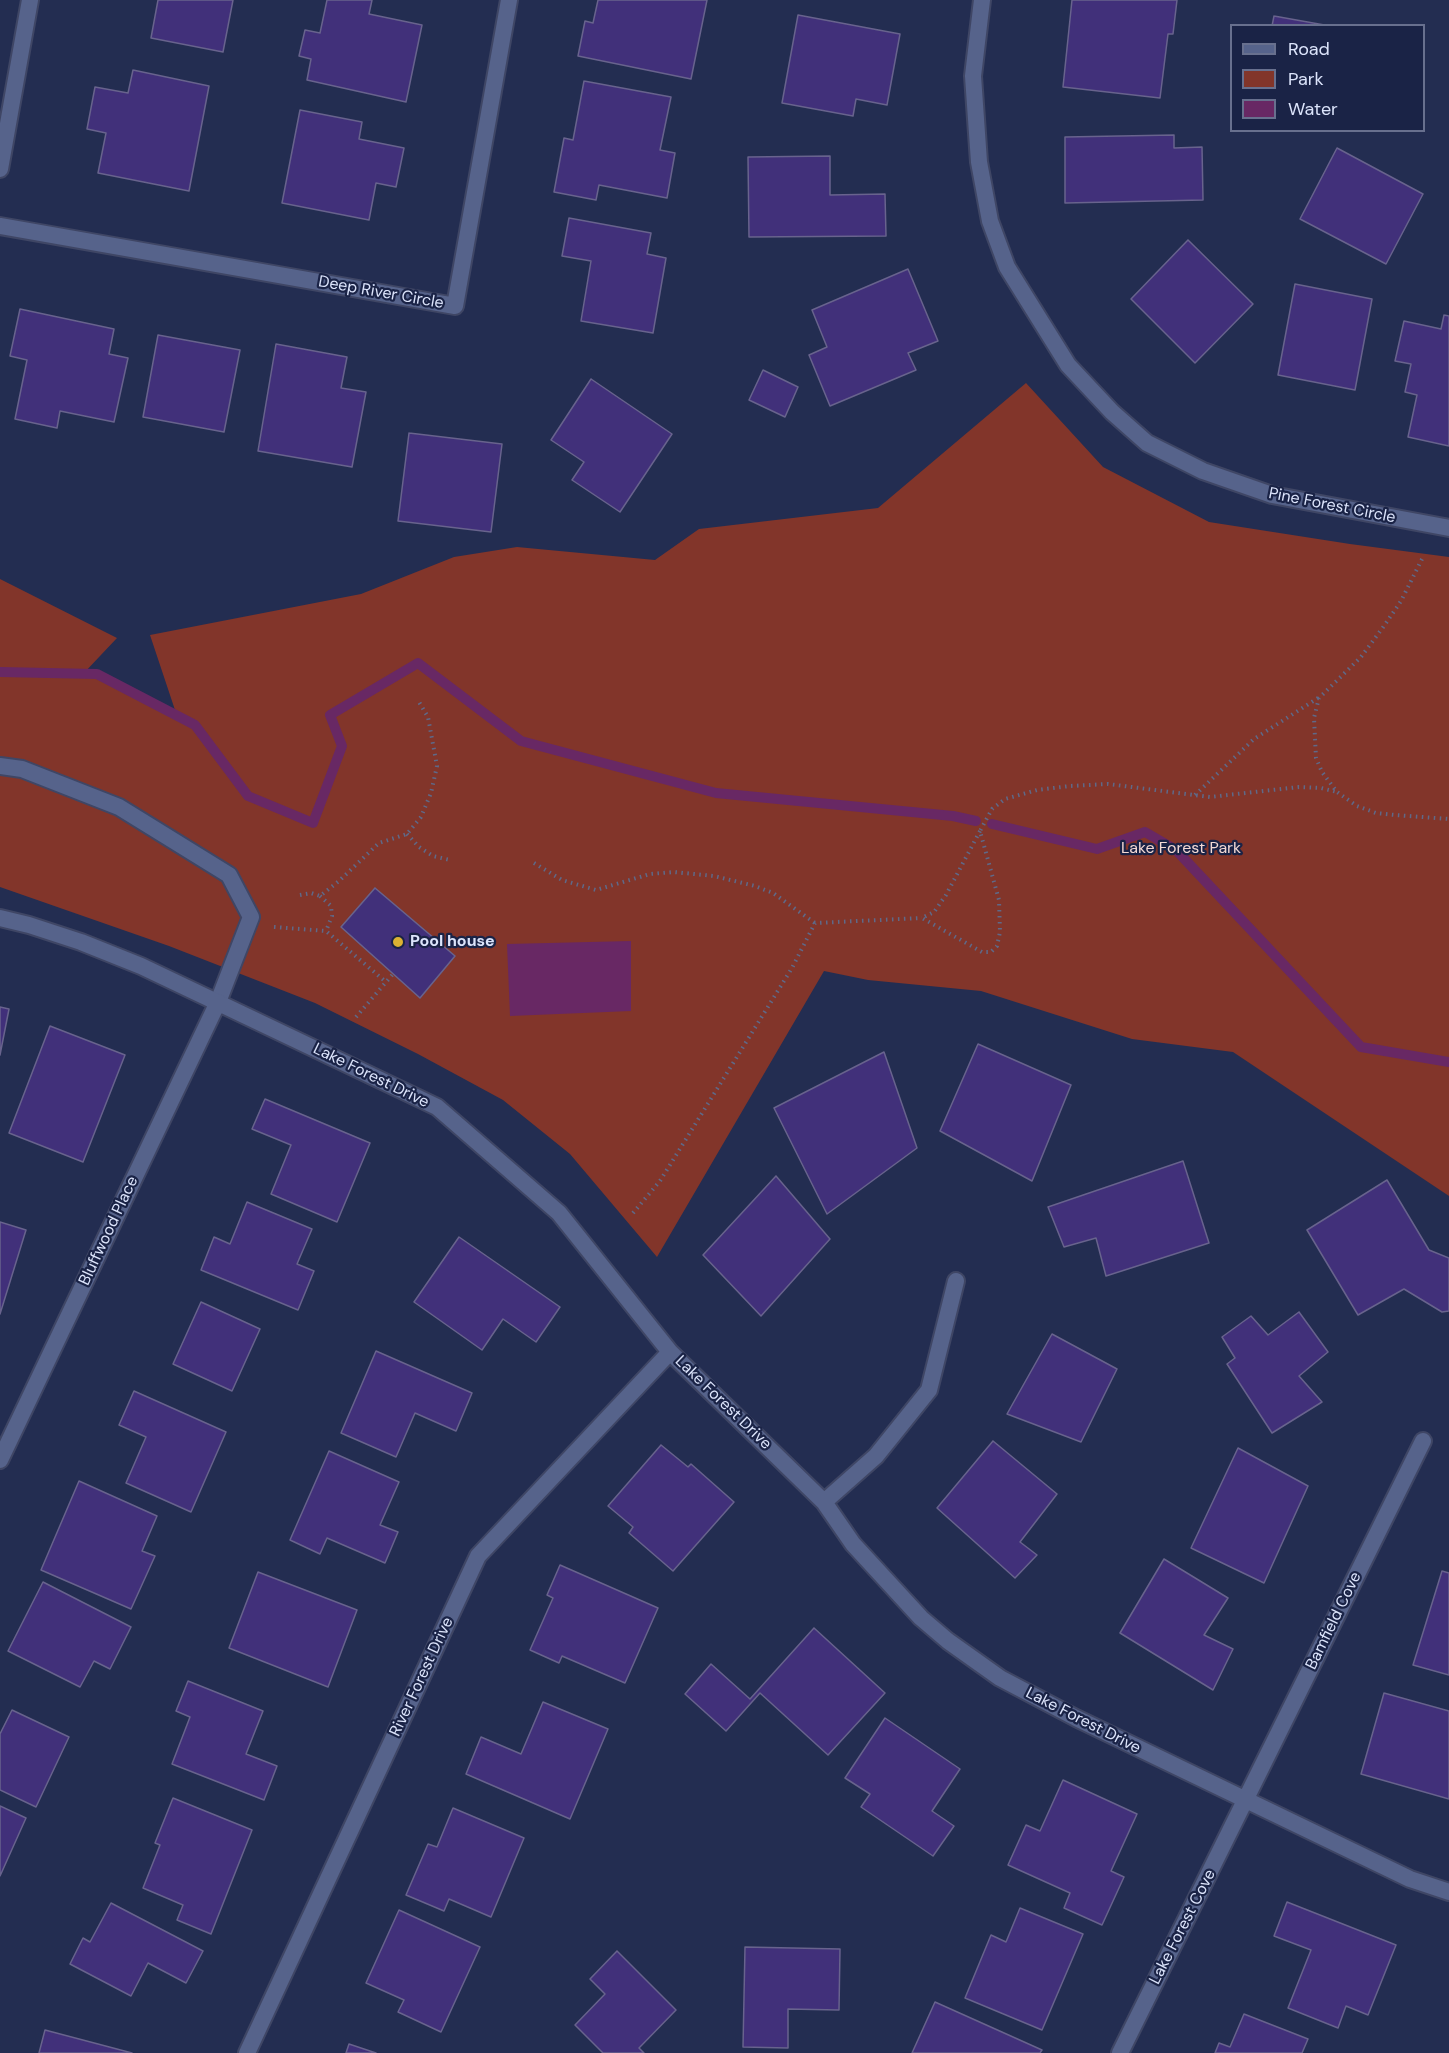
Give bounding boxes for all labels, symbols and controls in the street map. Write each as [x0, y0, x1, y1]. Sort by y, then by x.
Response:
legend [1230, 24, 1425, 132]
text: Road [1288, 37, 1330, 61]
text: Park [1288, 67, 1324, 91]
text: Water [1288, 97, 1338, 121]
street label: Deep River Circle [317, 273, 445, 313]
street label: Pine Forest Circle [1267, 484, 1397, 528]
park label: Lake Forest Park [1121, 839, 1241, 859]
place label: Pool house [410, 932, 495, 952]
marker: Pool house [391, 935, 405, 949]
street label: Lake Forest Drive [310, 1040, 432, 1112]
street label: Bluffwood Place [75, 1173, 143, 1289]
street label: Lake Forest Drive [671, 1352, 775, 1454]
street label: Bamfield Cove [1302, 1569, 1366, 1673]
street label: River Forest Drive [386, 1614, 458, 1740]
street label: Lake Forest Drive [1022, 1684, 1144, 1758]
street label: Lake Forest Cove [1146, 1866, 1220, 1988]

